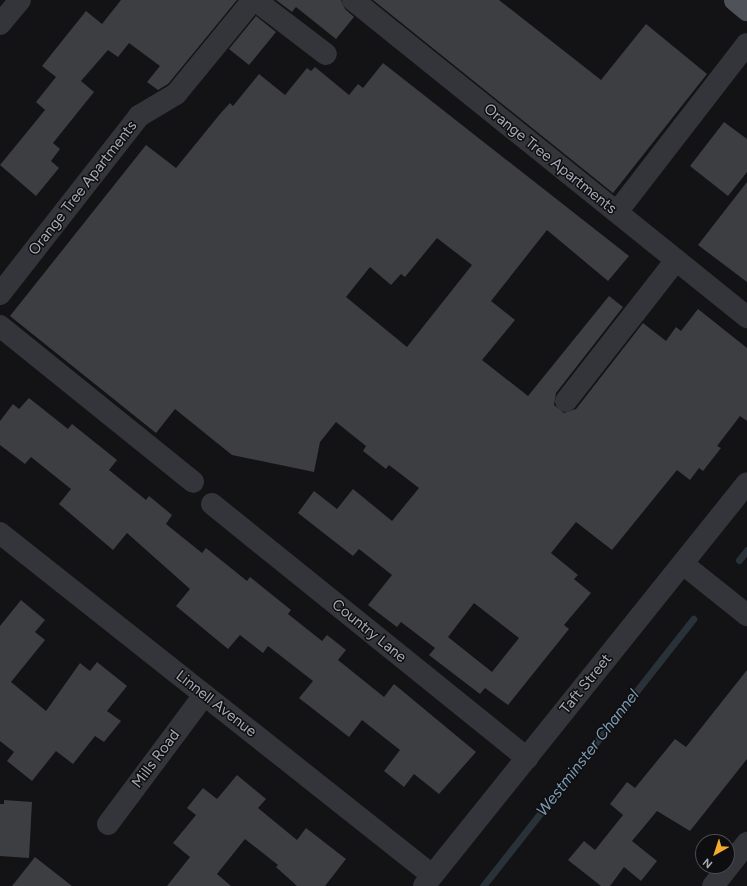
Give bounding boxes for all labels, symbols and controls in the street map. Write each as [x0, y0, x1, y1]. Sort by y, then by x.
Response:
street label: Orange Tree Apartments [480, 100, 620, 218]
street label: Orange Tree Apartments [25, 117, 141, 259]
street label: Country Lane [328, 595, 410, 667]
street label: Taft Street [556, 650, 616, 718]
street label: Linnell Avenue [172, 667, 260, 741]
water label: Westminster Channel [533, 686, 643, 820]
street label: Mills Road [128, 726, 184, 792]
north arrow [695, 834, 735, 874]
text: N [700, 855, 715, 871]

